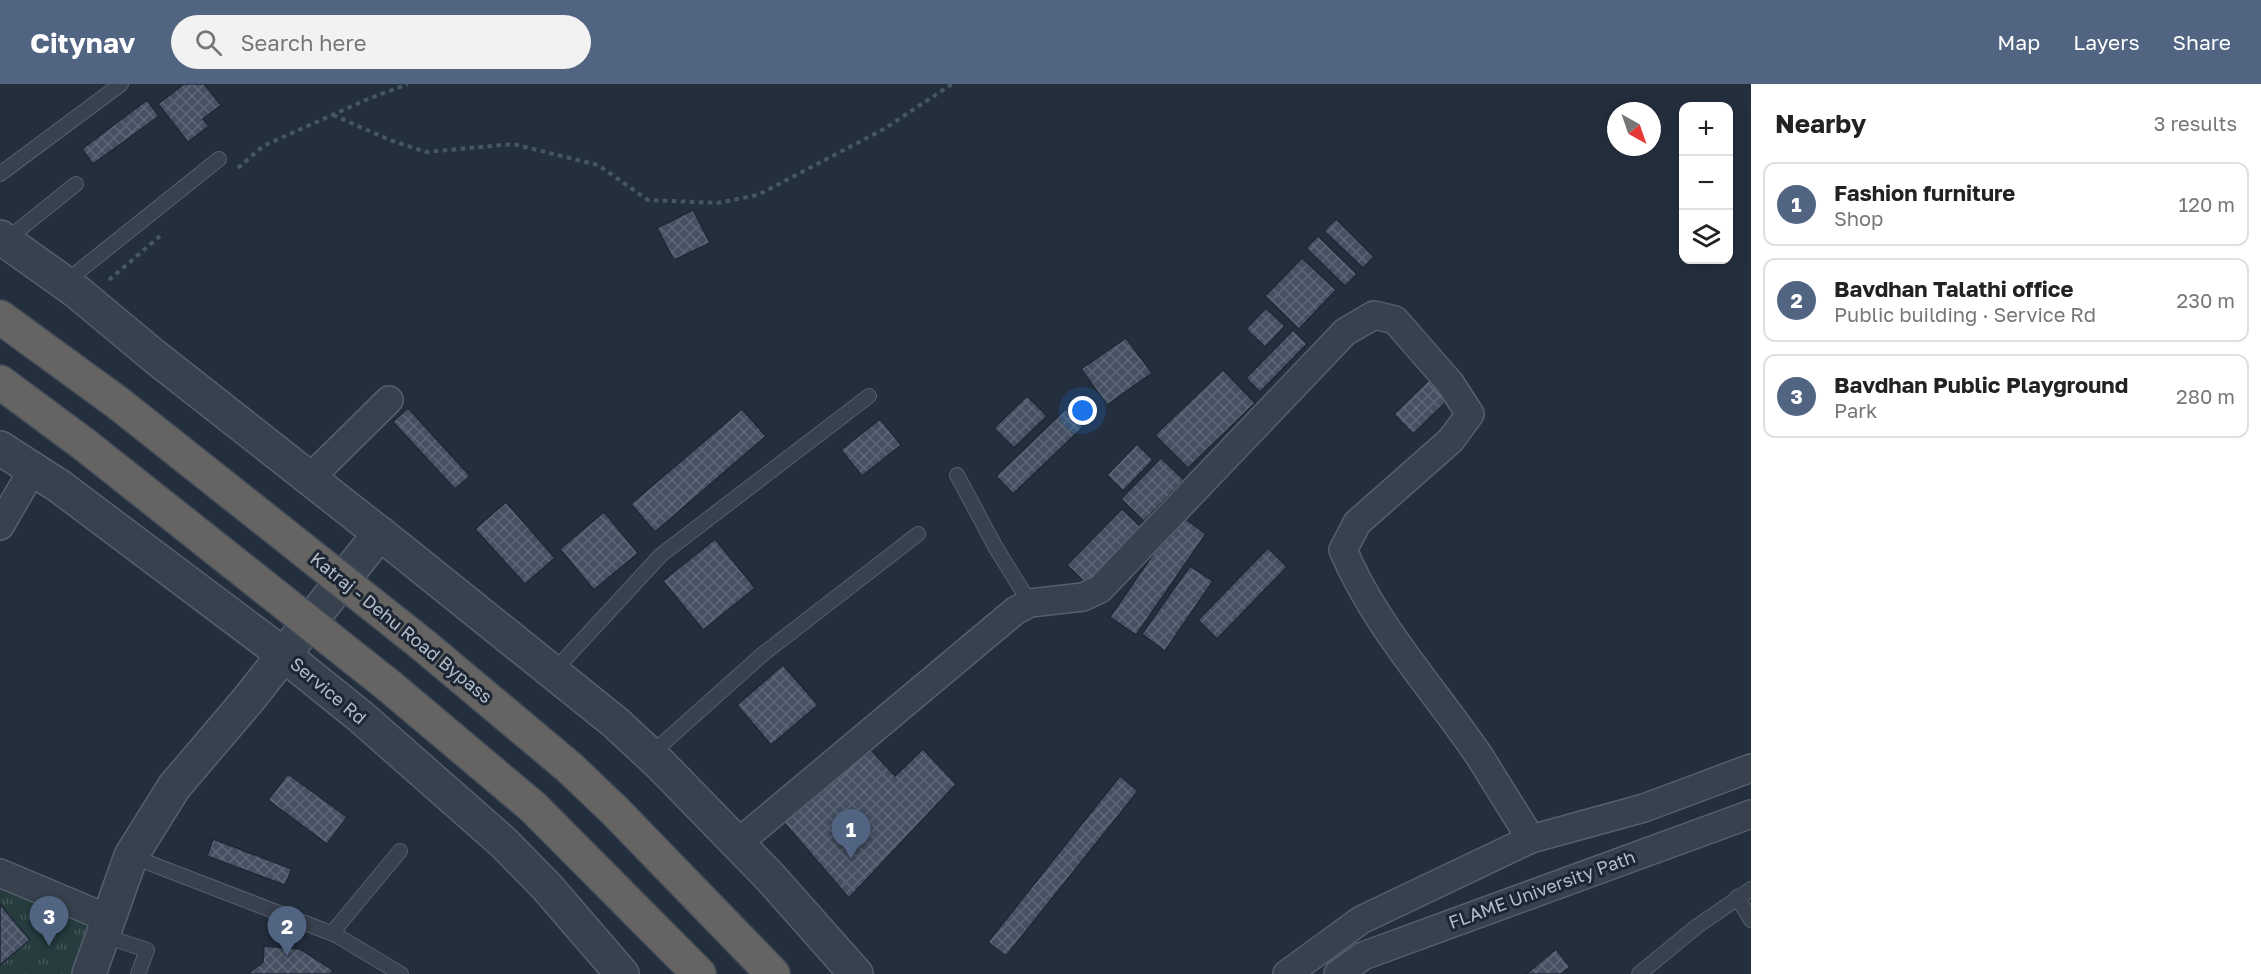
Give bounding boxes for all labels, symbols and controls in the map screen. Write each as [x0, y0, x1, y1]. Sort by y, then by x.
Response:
search box [171, 15, 591, 69]
text: Citynav [30, 26, 135, 59]
icon: search [192, 26, 225, 59]
text: Search here [240, 29, 366, 56]
text: Map [1997, 29, 2040, 55]
text: Layers [2073, 29, 2140, 55]
text: Share [2173, 29, 2231, 55]
north arrow [1607, 102, 1661, 156]
map controls [1679, 102, 1733, 264]
button: + [1679, 102, 1733, 156]
text: Nearby [1775, 108, 1866, 139]
text: 3 results [2154, 111, 2237, 135]
button: − [1679, 156, 1733, 210]
text: Fashion furniture [1834, 179, 2015, 206]
text: 1 [1791, 192, 1802, 216]
text: 120 m [2179, 192, 2235, 216]
text: Shop [1834, 206, 1883, 230]
button: layers [1679, 210, 1733, 264]
text: Bavdhan Talathi office [1834, 275, 2073, 302]
text: 2 [1790, 288, 1803, 312]
text: 230 m [2177, 288, 2235, 312]
text: Public building · Service Rd [1834, 302, 2096, 326]
text: Bavdhan Public Playground [1834, 371, 2128, 398]
text: 3 [1790, 384, 1803, 408]
text: 280 m [2176, 384, 2235, 408]
your location [1068, 396, 1097, 425]
text: Park [1834, 398, 1877, 422]
street label: Katraj - Dehu Road Bypass [306, 547, 497, 707]
street label: Service Rd [286, 652, 371, 728]
pin: 1 [832, 810, 870, 859]
street label: FLAME University Path [1445, 845, 1638, 933]
pin: 3 [29, 896, 68, 946]
pin: 2 [268, 906, 306, 956]

